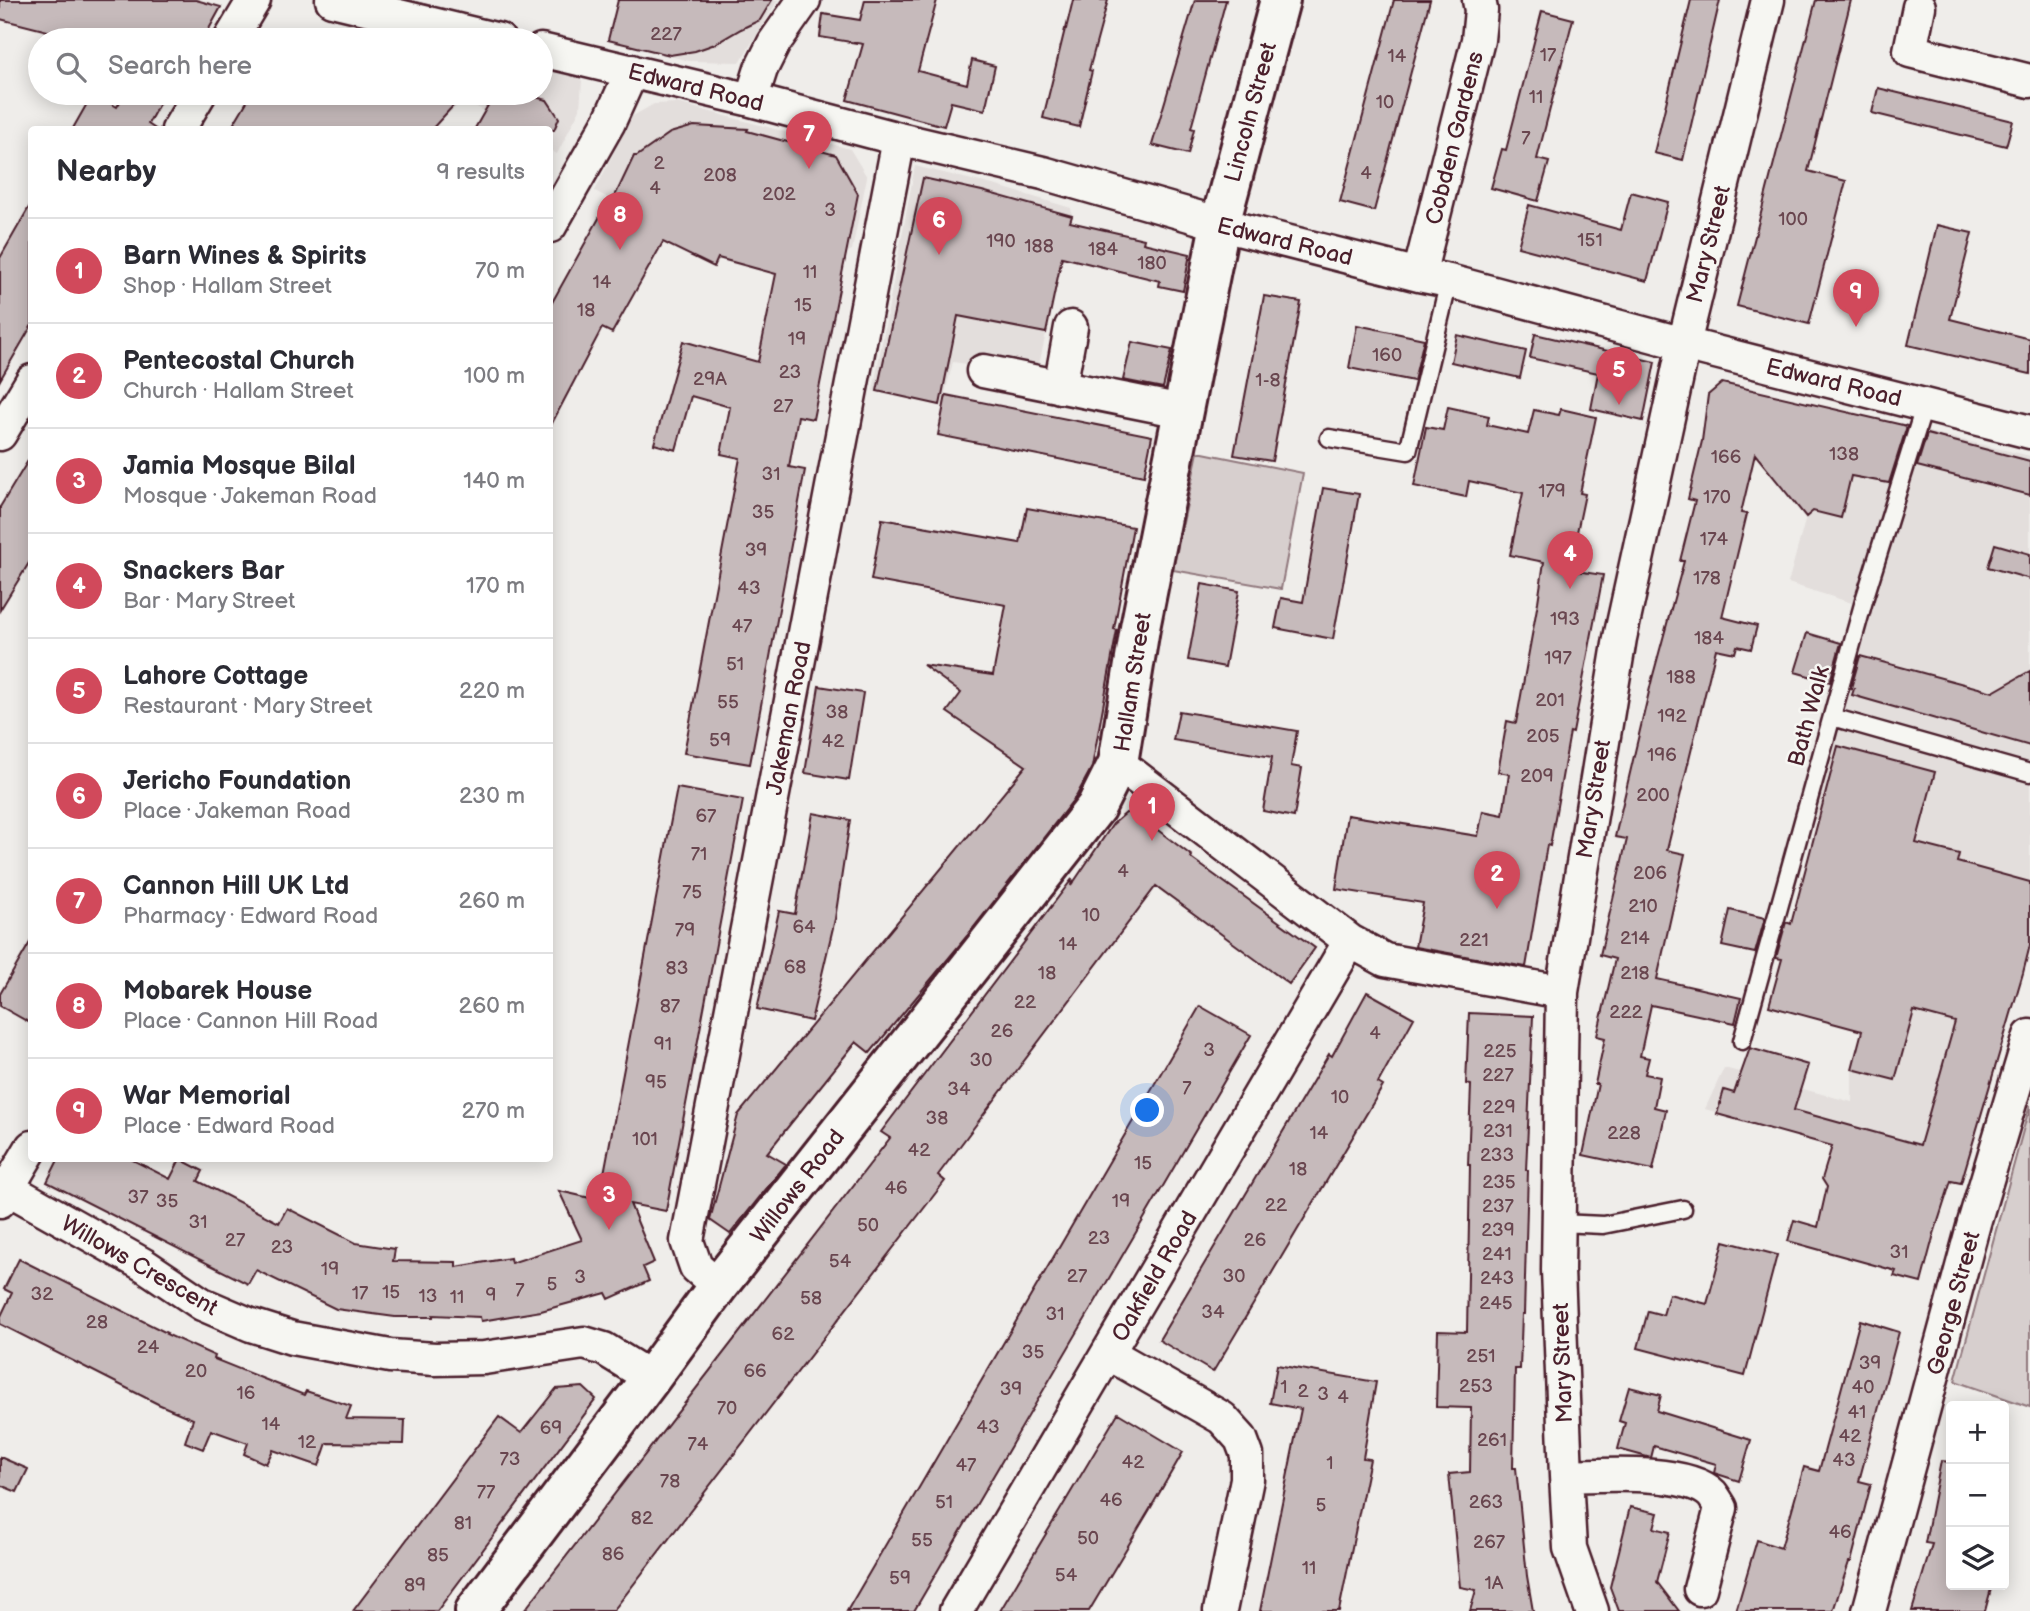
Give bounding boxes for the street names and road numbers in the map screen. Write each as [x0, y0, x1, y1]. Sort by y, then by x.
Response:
street label: Lincoln Street [1219, 39, 1283, 185]
street label: Cobden Gardens [1420, 49, 1490, 228]
street label: Edward Road [625, 58, 766, 118]
street label: Mary Street [1681, 183, 1737, 306]
street label: Edward Road [1214, 212, 1355, 272]
street label: Edward Road [1763, 353, 1904, 413]
street label: Hallam Street [1108, 610, 1158, 754]
street label: Jakeman Road [760, 639, 818, 797]
street label: Bath Walk [1782, 662, 1836, 770]
street label: Mary Street [1571, 738, 1617, 861]
street label: Willows Road [745, 1124, 851, 1249]
street label: Oakfield Road [1106, 1206, 1204, 1347]
street label: Willows Crescent [56, 1210, 223, 1322]
street label: George Street [1921, 1228, 1987, 1378]
street label: Mary Street [1547, 1302, 1579, 1423]

